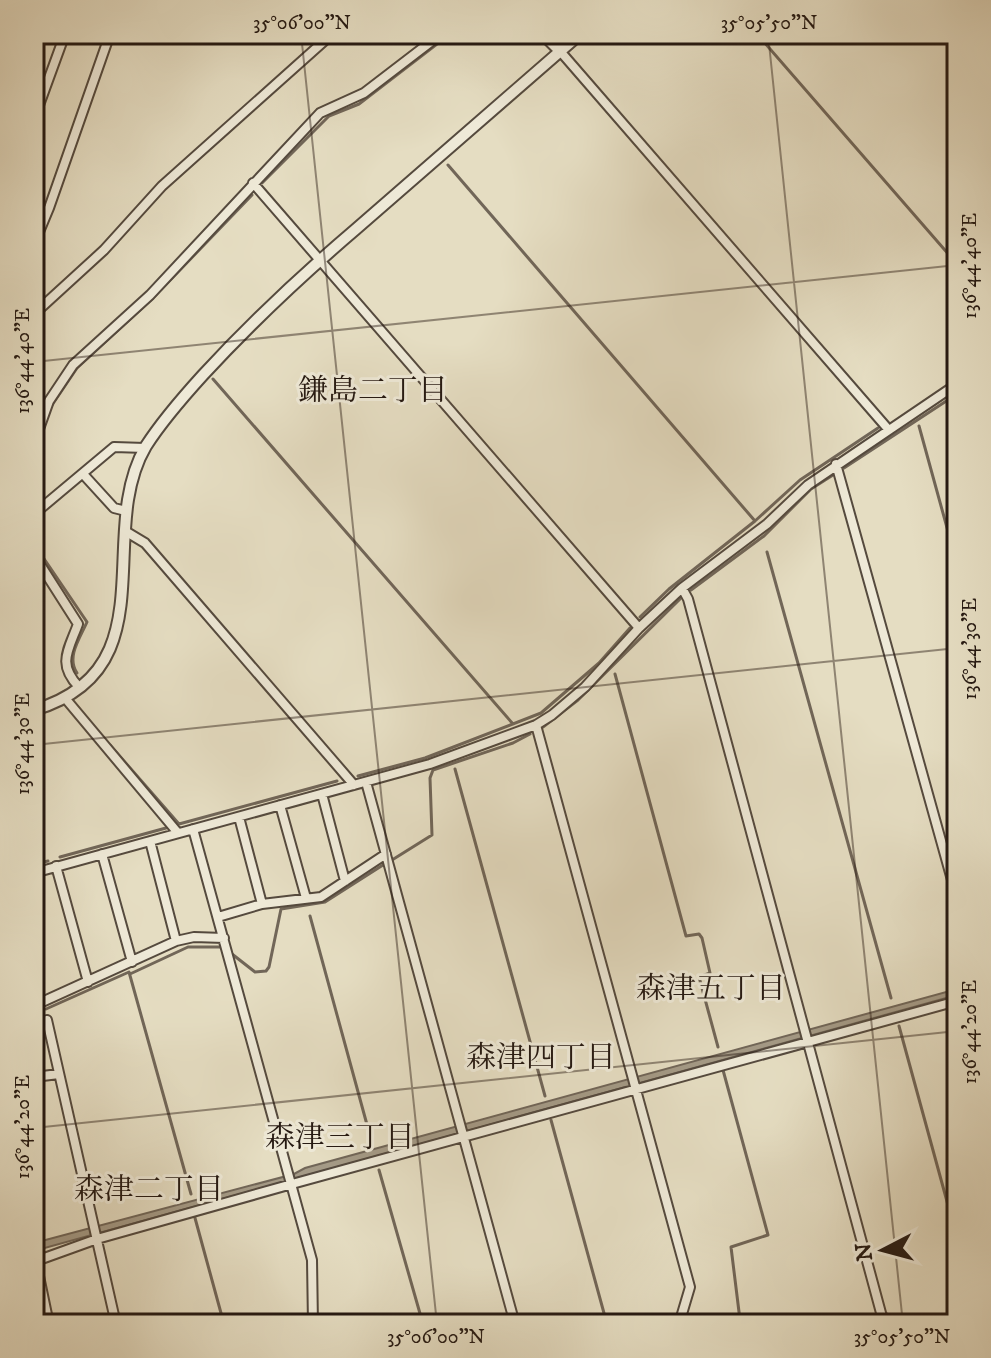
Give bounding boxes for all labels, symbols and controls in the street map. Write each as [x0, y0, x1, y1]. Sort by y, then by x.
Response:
text: 35°06'00"N [253, 11, 351, 36]
text: 35°05'50"N [721, 11, 817, 36]
text: 136°44'40"E [958, 213, 983, 319]
text: 136°44'40"E [11, 308, 36, 414]
district label: 鎌島二丁目 [298, 373, 448, 410]
text: 136°44'30"E [958, 598, 983, 700]
text: 136°44'30"E [11, 693, 36, 795]
district label: 森津五丁目 [636, 971, 786, 1008]
text: 136°44'20"E [958, 980, 983, 1084]
district label: 森津四丁目 [466, 1040, 616, 1077]
text: 136°44'20"E [11, 1075, 36, 1179]
district label: 森津三丁目 [265, 1120, 415, 1157]
district label: 森津二丁目 [74, 1172, 224, 1209]
north arrow [843, 1210, 923, 1290]
text: N [850, 1242, 879, 1262]
text: 35°06'00"N [387, 1325, 485, 1350]
text: 35°05'50"N [854, 1325, 950, 1350]

